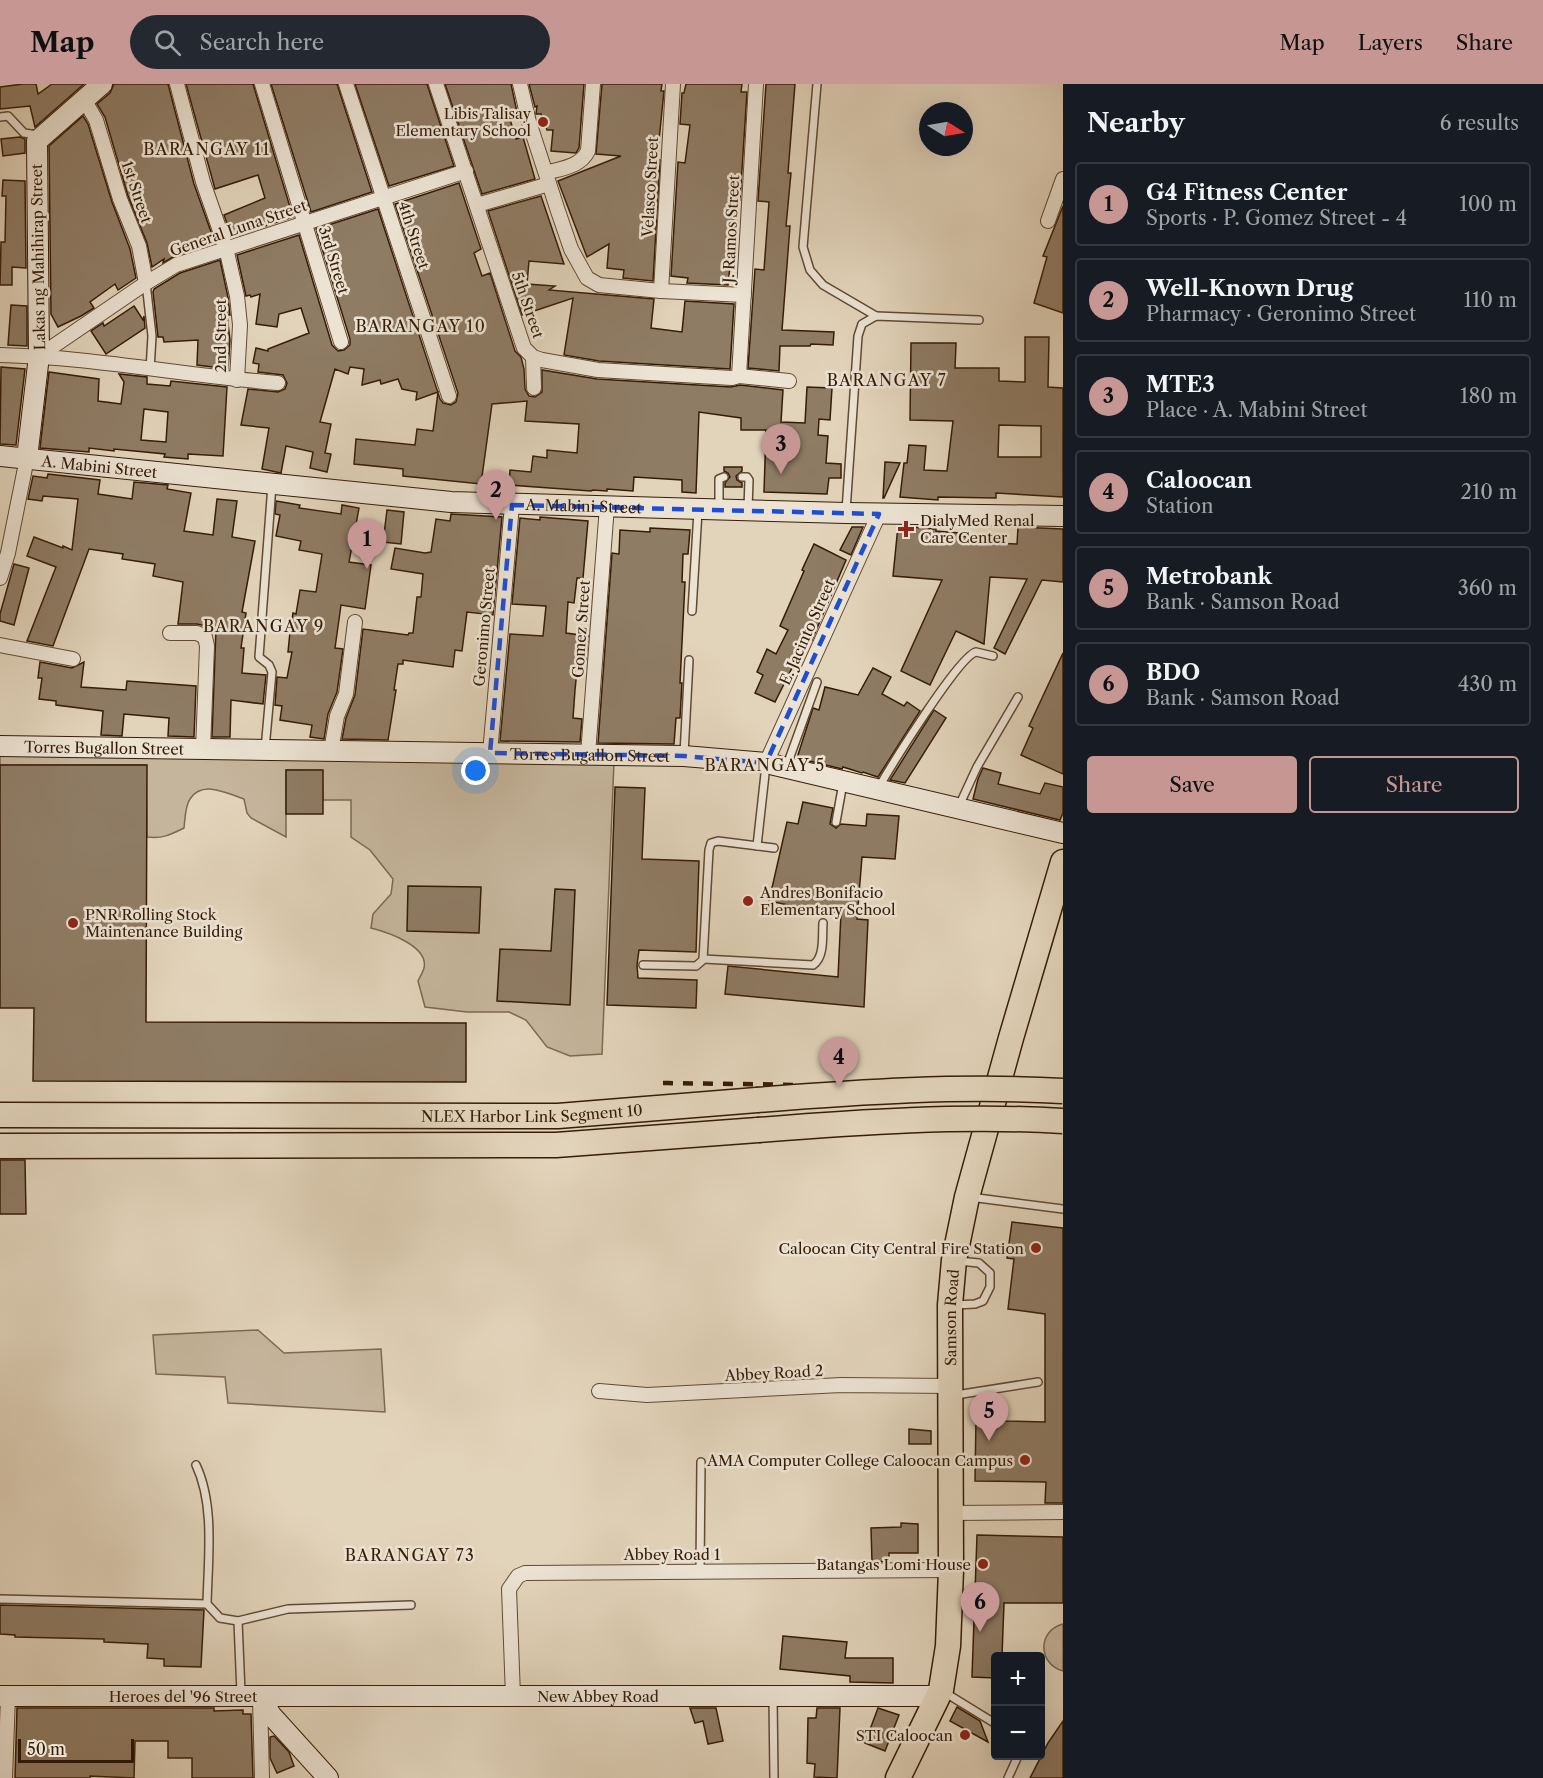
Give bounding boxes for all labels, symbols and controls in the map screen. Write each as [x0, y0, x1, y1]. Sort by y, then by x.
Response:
search box [130, 15, 550, 69]
text: Map [30, 25, 94, 59]
icon: search [151, 26, 184, 59]
text: Search here [199, 29, 324, 56]
text: Map [1280, 30, 1325, 55]
text: Layers [1358, 30, 1423, 55]
text: Share [1456, 30, 1513, 55]
north arrow [919, 102, 973, 156]
place label: Libis Talisay Elementary School [396, 104, 532, 140]
text: Nearby [1087, 107, 1185, 139]
text: 6 results [1440, 111, 1519, 135]
marker: Libis Talisay Elementary School [536, 115, 550, 129]
street label: Velasco Street [638, 136, 662, 239]
district label: BARANGAY 11 [143, 139, 271, 159]
street label: 1st Street [118, 158, 157, 226]
street label: Lakas ng Mahihirap Street [27, 163, 49, 350]
street label: J. Ramos Street [719, 174, 743, 286]
text: G4 Fitness Center [1146, 179, 1348, 206]
text: 1 [1104, 192, 1113, 216]
text: 100 m [1459, 192, 1517, 216]
street label: General Luna Street [167, 195, 310, 260]
street label: 4th Street [394, 199, 434, 272]
text: Sports · P. Gomez Street - 4 [1146, 206, 1407, 230]
street label: 3rd Street [315, 224, 354, 297]
street label: 5th Street [508, 269, 548, 342]
text: Well-Known Drug [1146, 275, 1353, 302]
text: 2 [1103, 288, 1114, 312]
text: 110 m [1464, 288, 1517, 312]
street label: 2nd Street [211, 298, 230, 373]
text: Pharmacy · Geronimo Street [1146, 302, 1416, 326]
district label: BARANGAY 10 [356, 316, 486, 336]
district label: BARANGAY 7 [827, 370, 947, 390]
text: MTE3 [1146, 371, 1215, 398]
text: 3 [1103, 384, 1114, 408]
text: 180 m [1460, 384, 1517, 408]
text: Place · A. Mabini Street [1146, 398, 1368, 422]
pin: 3 [762, 424, 800, 474]
street label: A. Mabini Street [40, 451, 159, 482]
text: Caloocan [1146, 467, 1252, 494]
pin: 2 [476, 470, 516, 520]
text: 4 [1103, 480, 1114, 504]
text: 210 m [1460, 480, 1517, 504]
text: Station [1146, 494, 1214, 518]
street label: A. Mabini Street [524, 495, 643, 517]
place label: DialyMed Renal Care Center [920, 511, 1035, 547]
pin: 1 [348, 520, 386, 569]
marker: DialyMed Renal Care Center [897, 520, 915, 538]
text: Metrobank [1146, 563, 1272, 590]
street label: Geronimo Street [469, 566, 499, 687]
street label: E. Jacinto Street [775, 575, 839, 688]
text: 5 [1103, 576, 1114, 600]
text: 360 m [1458, 576, 1517, 600]
street label: Gomez Street [568, 579, 594, 678]
text: Bank · Samson Road [1146, 590, 1340, 614]
district label: BARANGAY 9 [203, 616, 325, 636]
text: BDO [1146, 659, 1200, 686]
text: 6 [1103, 672, 1114, 696]
text: 430 m [1458, 672, 1517, 696]
text: Bank · Samson Road [1146, 686, 1340, 710]
street label: Torres Bugallon Street [24, 737, 185, 758]
street label: Torres Bugallon Street [510, 744, 671, 765]
district label: BARANGAY 5 [704, 755, 826, 775]
your location [461, 756, 490, 785]
button: Save [1087, 756, 1297, 813]
button: Share [1309, 756, 1519, 813]
place label: Andres Bonifacio Elementary School [759, 883, 896, 919]
marker: Andres Bonifacio Elementary School [741, 894, 755, 908]
place label: PNR Rolling Stock Maintenance Building [85, 905, 242, 941]
marker: PNR Rolling Stock Maintenance Building [66, 916, 80, 930]
pin: 4 [820, 1038, 858, 1087]
street label: NLEX Harbor Link Segment 10 [421, 1100, 643, 1126]
place label: Caloocan City Central Fire Station [778, 1239, 1025, 1258]
marker: Caloocan City Central Fire Station [1029, 1241, 1043, 1255]
street label: Samson Road [940, 1268, 963, 1366]
street label: Abbey Road 2 [723, 1361, 824, 1385]
pin: 5 [970, 1392, 1008, 1441]
place label: AMA Computer College Caloocan Campus [706, 1451, 1013, 1470]
marker: AMA Computer College Caloocan Campus [1018, 1453, 1032, 1467]
district label: BARANGAY 73 [345, 1545, 475, 1565]
street label: Abbey Road 1 [623, 1545, 721, 1564]
place label: Batangas Lomi House [816, 1555, 971, 1574]
marker: Batangas Lomi House [976, 1557, 990, 1571]
pin: 6 [960, 1582, 1000, 1632]
map controls [991, 1652, 1045, 1760]
button: + [991, 1652, 1045, 1706]
street label: Heroes del '96 Street [109, 1687, 258, 1706]
street label: New Abbey Road [537, 1687, 659, 1706]
button: − [991, 1706, 1045, 1760]
place label: STI Caloocan [856, 1726, 954, 1745]
marker: STI Caloocan [958, 1728, 972, 1742]
scale bar [18, 1736, 134, 1764]
text: 50 m [27, 1739, 65, 1759]

